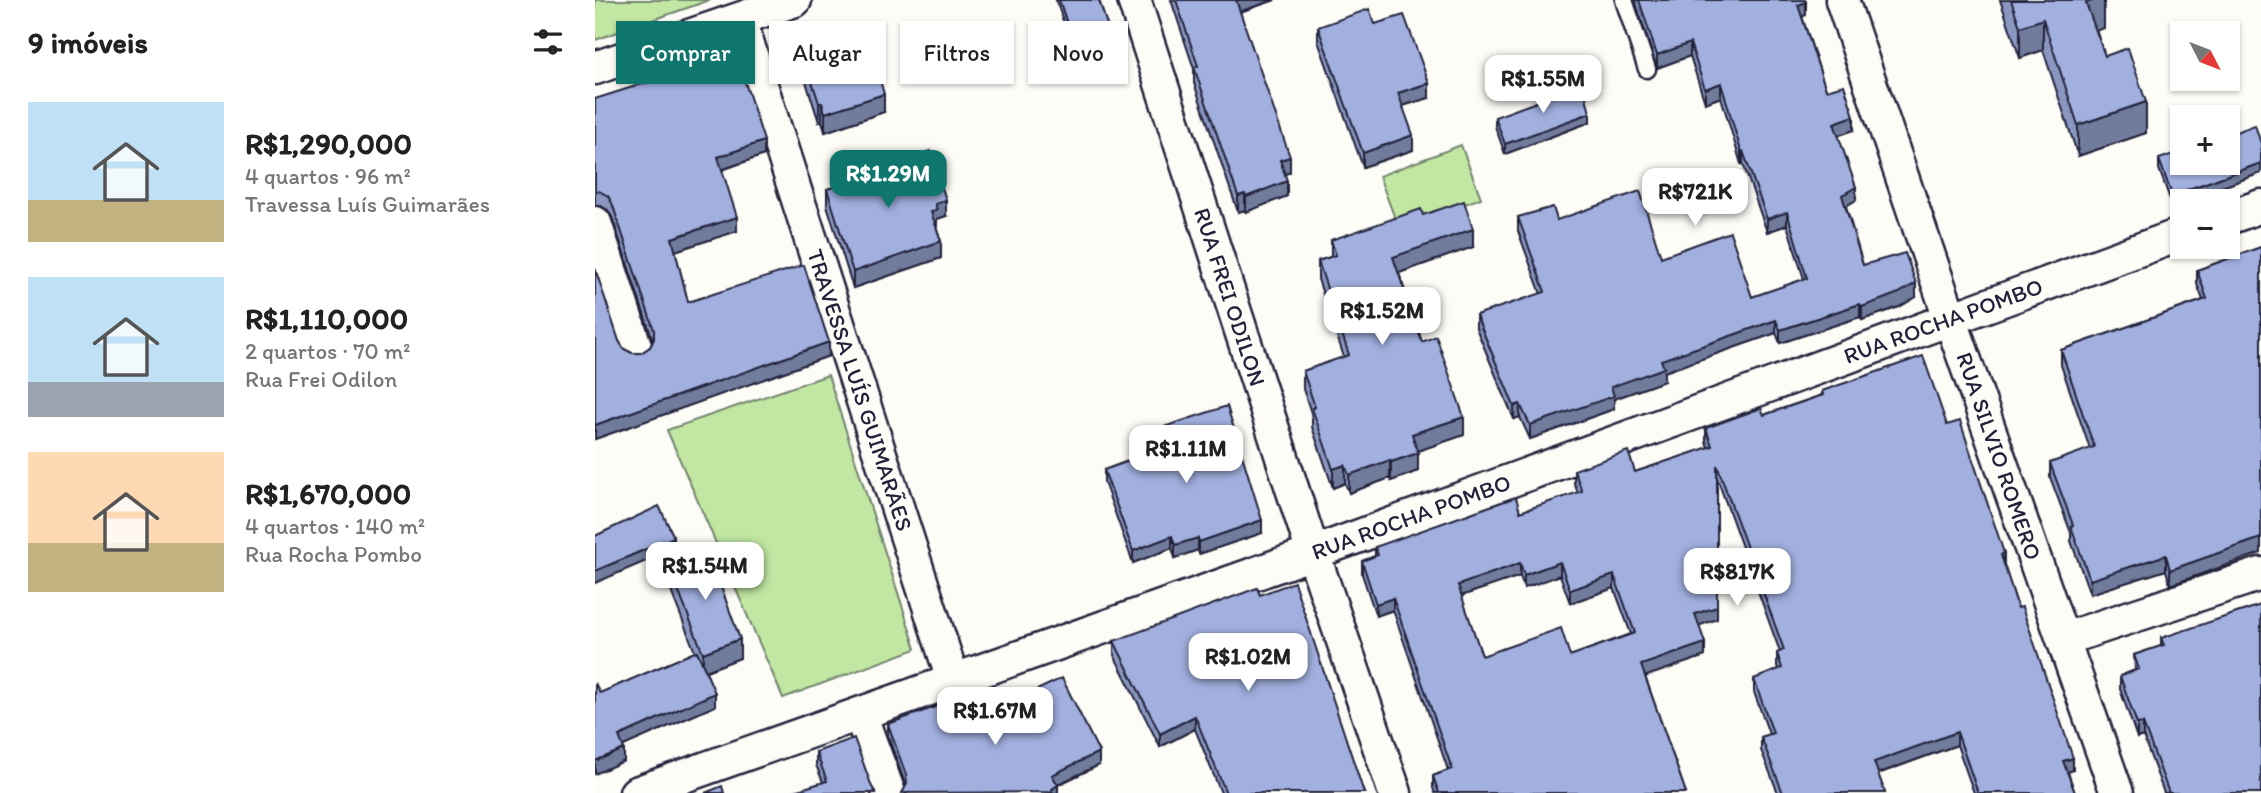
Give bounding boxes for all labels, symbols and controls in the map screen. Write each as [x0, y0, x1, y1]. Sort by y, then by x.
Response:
chip: Comprar [616, 21, 755, 84]
chip: Alugar [769, 21, 886, 84]
chip: Filtros [900, 21, 1014, 84]
chip: Novo [1028, 21, 1128, 84]
north arrow [2170, 21, 2240, 91]
map controls [2170, 21, 2240, 259]
icon: filters [529, 23, 567, 61]
text: 9 imóveis [28, 24, 148, 61]
pin: R$1.55M [1478, 55, 1608, 115]
text: R$1.55M [1501, 64, 1585, 92]
button: + [2170, 105, 2240, 175]
text: R$1,290,000 [245, 125, 412, 162]
icon: home [84, 130, 168, 214]
pin: R$1.29M [823, 150, 953, 210]
text: R$1.29M [846, 159, 930, 187]
text: 4 quartos · 96 m² [245, 162, 411, 190]
pin: R$721K [1638, 168, 1752, 228]
text: R$721K [1658, 177, 1732, 205]
button: − [2170, 189, 2240, 259]
text: Travessa Luís Guimarães [245, 190, 490, 218]
street label: RUA FREI ODILON [1188, 204, 1272, 390]
street label: TRAVESSA LUÍS GUIMARÃES [801, 246, 919, 534]
street label: RUA ROCHA POMBO [1840, 272, 2046, 370]
pin: R$1.52M [1317, 288, 1447, 347]
text: R$1.52M [1340, 296, 1424, 324]
text: R$1,110,000 [245, 300, 408, 337]
icon: home [84, 305, 168, 389]
text: 2 quartos · 70 m² [245, 337, 410, 365]
street label: RUA SILVIO ROMERO [1950, 348, 2048, 564]
text: Rua Frei Odilon [245, 365, 397, 393]
pin: R$1.11M [1121, 426, 1251, 485]
text: R$1.11M [1145, 434, 1227, 462]
street label: RUA ROCHA POMBO [1308, 468, 1514, 566]
text: R$1,670,000 [245, 475, 411, 512]
icon: home [84, 480, 168, 564]
text: 4 quartos · 140 m² [245, 512, 425, 540]
text: Rua Rocha Pombo [245, 540, 422, 568]
pin: R$1.54M [640, 542, 770, 602]
pin: R$817K [1680, 548, 1794, 608]
text: R$1.54M [662, 551, 748, 579]
text: R$817K [1700, 557, 1774, 585]
pin: R$1.02M [1183, 634, 1313, 693]
text: R$1.02M [1205, 642, 1291, 670]
pin: R$1.67M [930, 688, 1060, 747]
text: R$1.67M [953, 696, 1037, 724]

